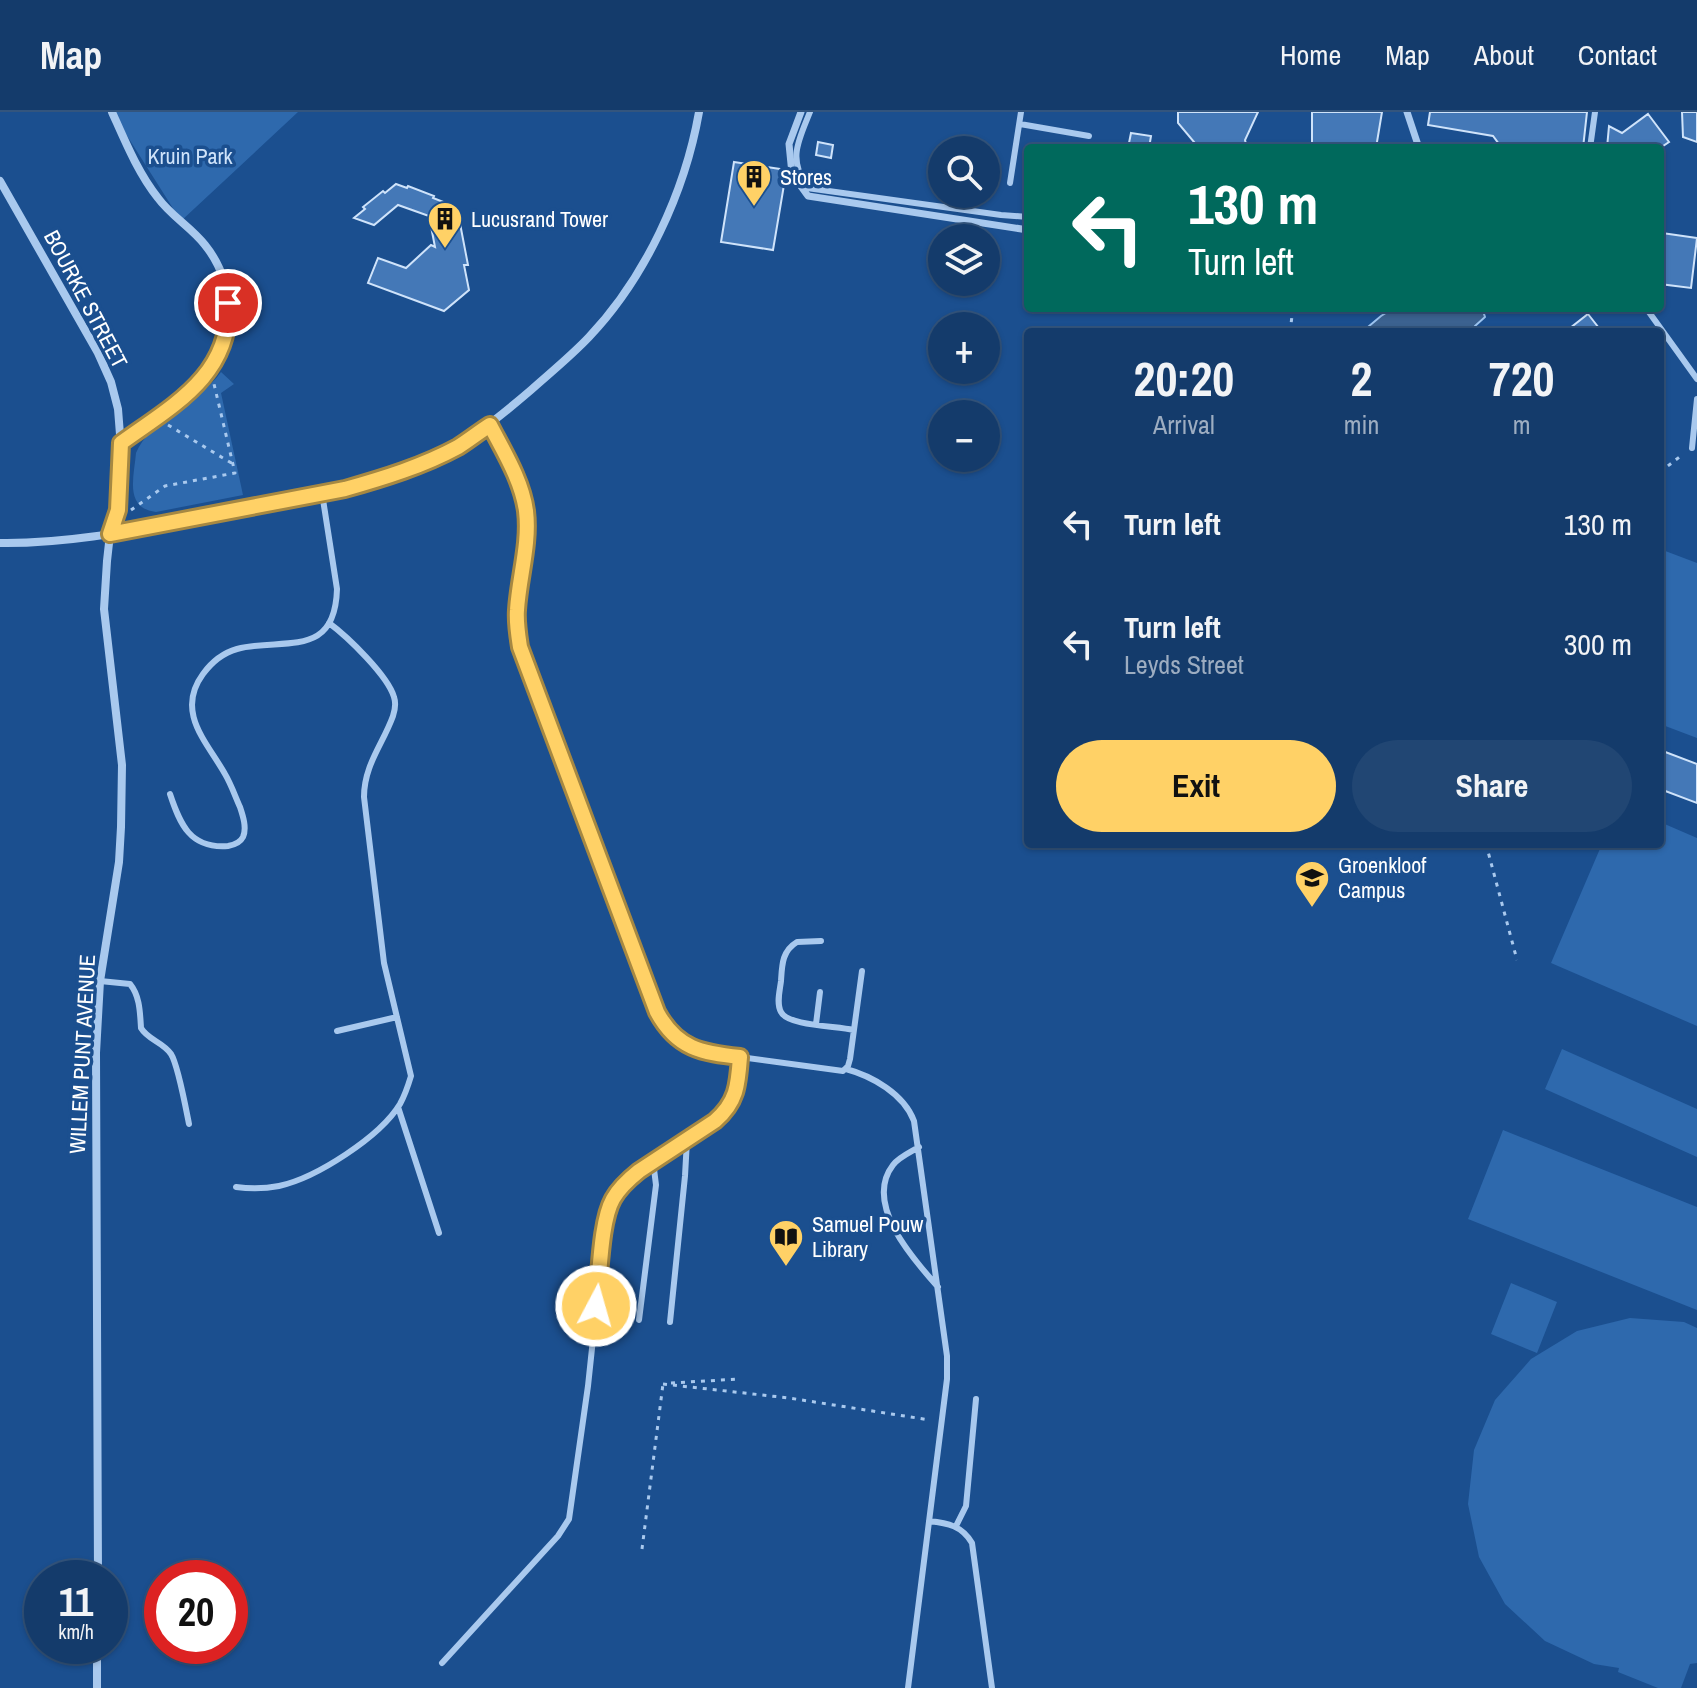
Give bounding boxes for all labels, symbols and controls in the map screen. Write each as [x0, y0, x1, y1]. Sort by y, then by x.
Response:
text: Map [40, 30, 102, 81]
text: Home [1280, 36, 1341, 74]
text: Map [1385, 36, 1430, 74]
text: About [1474, 36, 1534, 74]
text: Contact [1578, 36, 1657, 74]
map controls [928, 136, 1000, 472]
button: search [928, 136, 1000, 208]
park label: Kruin Park [147, 141, 234, 171]
building icon: Stores [735, 158, 773, 208]
place label: Stores [780, 162, 832, 192]
text: 130 m [1188, 166, 1318, 241]
icon: left [1056, 176, 1160, 280]
building icon: Lucusrand Tower [426, 200, 464, 250]
place label: Lucusrand Tower [471, 204, 608, 234]
button: layers [928, 224, 1000, 296]
street label: BOURKE STREET [37, 225, 135, 373]
text: Turn left [1188, 238, 1294, 286]
pin [194, 269, 262, 337]
icon: arrive [206, 281, 250, 325]
button: + [928, 312, 1000, 384]
text: 20:20 [1134, 346, 1234, 411]
text: 2 [1351, 346, 1372, 411]
text: 720 [1489, 346, 1554, 411]
button: − [928, 400, 1000, 472]
text: Arrival [1153, 407, 1215, 442]
text: min [1344, 407, 1379, 442]
text: m [1513, 407, 1531, 442]
icon: left [1056, 502, 1100, 546]
text: Turn left [1124, 504, 1221, 544]
text: 130 m [1564, 504, 1632, 544]
text: Turn left [1124, 607, 1221, 647]
icon: left [1056, 622, 1100, 666]
text: 300 m [1564, 624, 1632, 664]
text: Leyds Street [1124, 647, 1244, 682]
button: Exit [1056, 740, 1336, 832]
button: Share [1352, 740, 1632, 832]
place label: Groenkloof Campus [1338, 850, 1427, 905]
school or university icon: Groenkloof Campus [1293, 859, 1331, 909]
street label: WILLEM PUNT AVENUE [62, 953, 102, 1155]
place label: Samuel Pouw Library [812, 1209, 923, 1264]
library icon: Samuel Pouw Library [767, 1218, 805, 1268]
position arrow [554, 1264, 638, 1348]
speed limit sign: 20 [144, 1560, 248, 1664]
text: 11 [59, 1575, 93, 1628]
text: km/h [58, 1618, 94, 1645]

